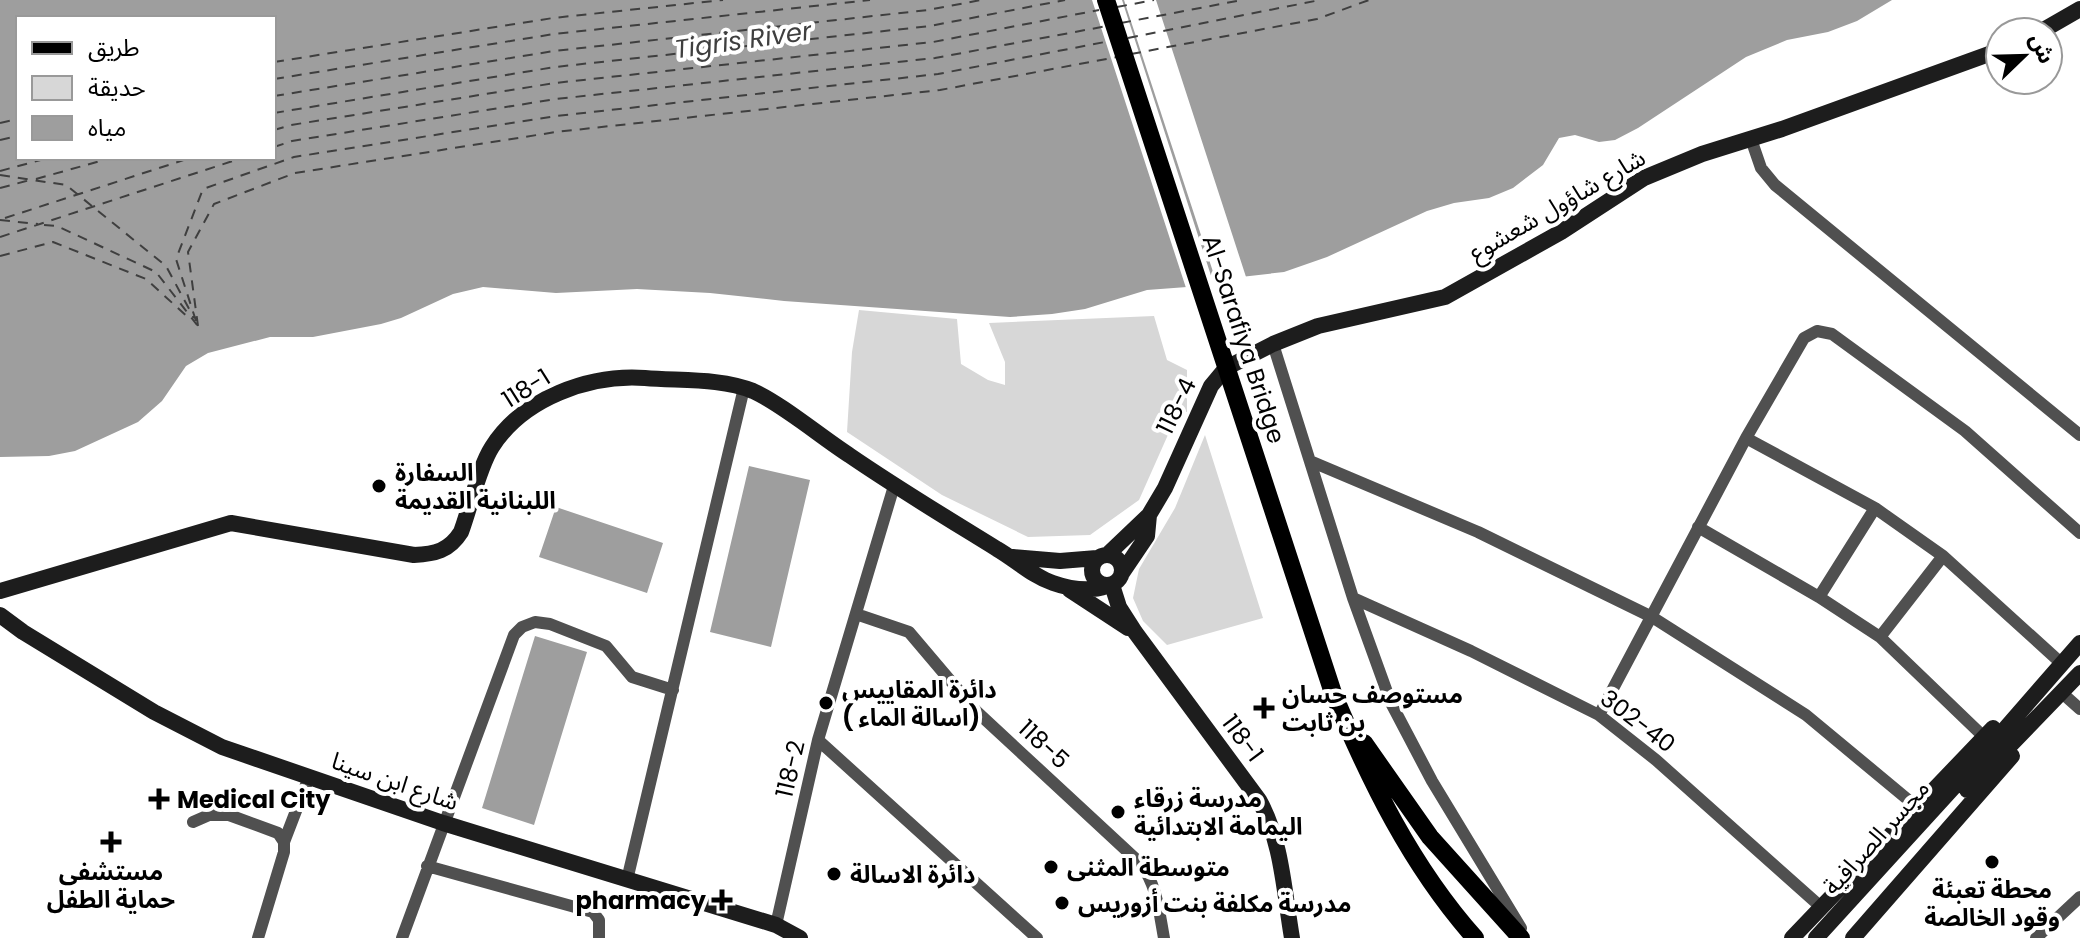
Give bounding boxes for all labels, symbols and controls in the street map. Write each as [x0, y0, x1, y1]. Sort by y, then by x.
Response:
water label: Tigris River [672, 12, 815, 67]
legend [16, 16, 276, 160]
north arrow [1984, 16, 2064, 96]
text: ش [2022, 28, 2062, 68]
text: طريق [88, 31, 140, 64]
text: حديقة [88, 71, 146, 104]
text: مياه [88, 111, 126, 144]
street label: شارع شاؤول شعشوع [1463, 141, 1652, 270]
street label: Al-Sarafiya Bridge [1195, 230, 1293, 448]
street label: 118-1 [495, 360, 557, 416]
street label: 118-4 [1148, 372, 1204, 440]
place label: السفارة اللبنانية القديمة [395, 456, 556, 517]
marker: السفارة اللبنانية القديمة [370, 477, 388, 495]
place label: دائرة المقاييس ( اسالة الماء) [842, 673, 997, 734]
place label: مستوصف حسان بن ثابت [1282, 678, 1463, 739]
street label: 302-40 [1594, 682, 1682, 760]
marker: دائرة المقاييس ( اسالة الماء) [817, 694, 835, 712]
marker: مستوصف حسان بن ثابت [1253, 697, 1275, 719]
street label: 118-1 [1214, 708, 1272, 768]
street label: 118-5 [1011, 712, 1077, 776]
street label: 118-2 [767, 737, 813, 801]
street label: شارع ابن سينا [327, 744, 463, 819]
street label: مجسر الصرافية [1815, 772, 1937, 902]
place label: مدرسة زرقاء اليمامة الابتدائية [1134, 782, 1303, 843]
place label: Medical City [177, 783, 331, 816]
marker: Medical City [148, 788, 170, 810]
marker: مدرسة زرقاء اليمامة الابتدائية [1109, 803, 1127, 821]
marker: مستشفى حماية الطفل [100, 831, 122, 853]
place label: متوسطة المثنى [1067, 851, 1230, 884]
marker: محطة تعبئة وقود الخالصة [1983, 853, 2001, 871]
place label: مستشفى حماية الطفل [47, 855, 175, 916]
place label: دائرة الاسالة [850, 858, 975, 891]
marker: متوسطة المثنى [1042, 858, 1060, 876]
marker: دائرة الاسالة [825, 865, 843, 883]
place label: محطة تعبئة وقود الخالصة [1924, 873, 2060, 934]
place label: pharmacy [576, 884, 707, 917]
place label: مدرسة مكلفة بنت أزوريس [1078, 887, 1351, 920]
marker: pharmacy [713, 891, 731, 909]
marker: مدرسة مكلفة بنت أزوريس [1053, 894, 1071, 912]

